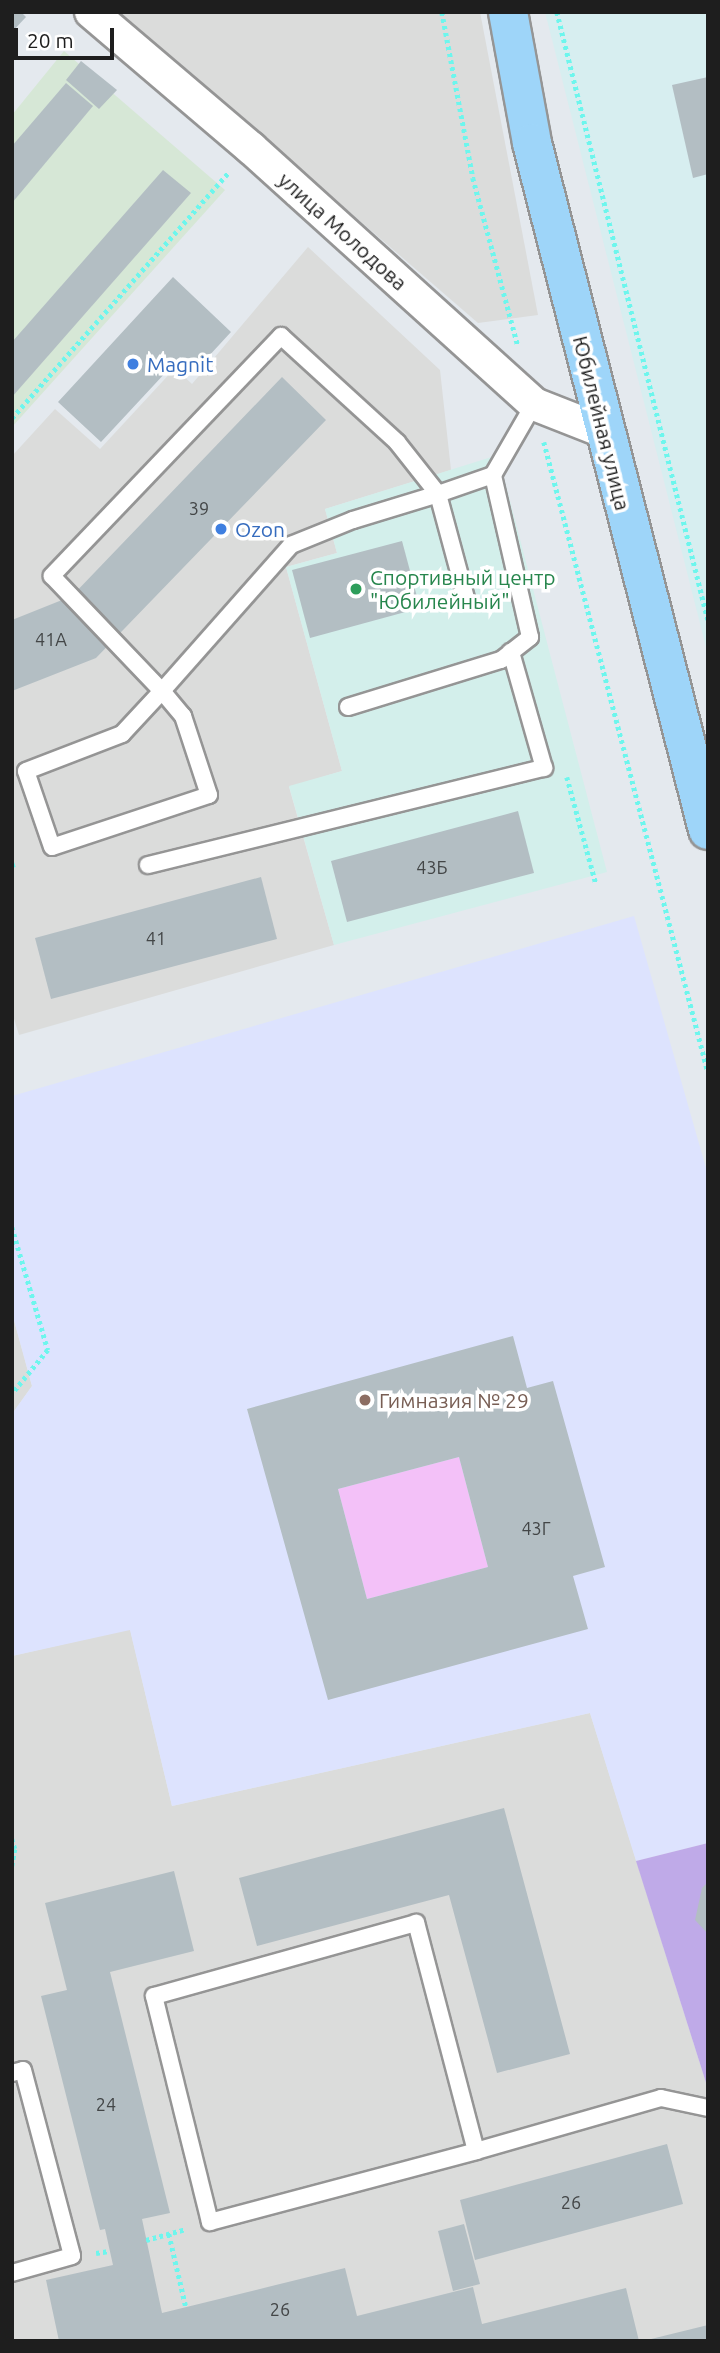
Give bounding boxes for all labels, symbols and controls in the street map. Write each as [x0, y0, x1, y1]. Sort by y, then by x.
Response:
scale bar [18, 14, 117, 58]
text: 20 m [27, 28, 74, 52]
street label: улица Молодова [273, 167, 413, 295]
street label: Юбилейная улица [568, 333, 636, 513]
place label: Magnit [147, 351, 213, 377]
marker: Magnit [125, 356, 141, 372]
house number: 39 [189, 497, 209, 519]
place label: Ozon [235, 516, 285, 542]
marker: Ozon [213, 521, 229, 537]
place label: Спортивный центр "Юбилейный" [370, 564, 556, 614]
marker: Спортивный центр "Юбилейный" [348, 581, 364, 597]
house number: 41А [35, 628, 67, 650]
house number: 43Б [416, 856, 448, 878]
house number: 41 [146, 927, 166, 949]
place label: Гимназия № 29 [379, 1387, 529, 1413]
marker: Гимназия № 29 [357, 1392, 373, 1408]
house number: 43Г [521, 1517, 551, 1539]
house number: 24 [96, 2093, 116, 2115]
house number: 26 [561, 2191, 581, 2213]
house number: 26 [270, 2298, 290, 2320]

